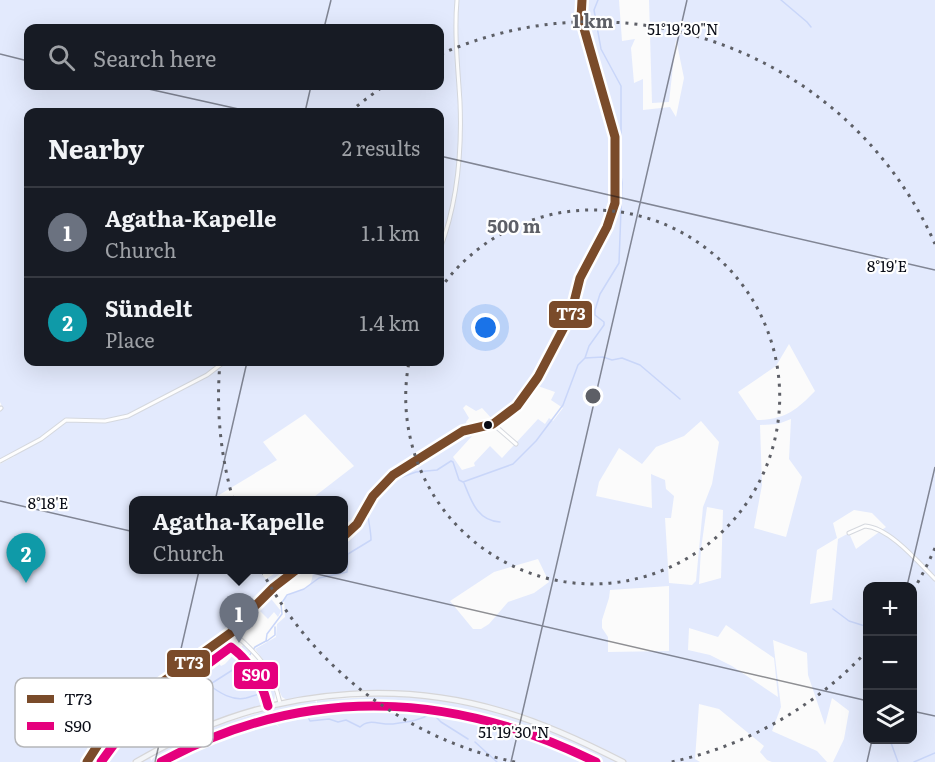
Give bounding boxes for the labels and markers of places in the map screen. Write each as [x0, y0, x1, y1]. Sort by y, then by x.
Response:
centre of rings [583, 386, 603, 406]
unlabelled marker [482, 419, 494, 431]
pin: 2 [6, 534, 46, 583]
pin: 1 [220, 594, 258, 643]

